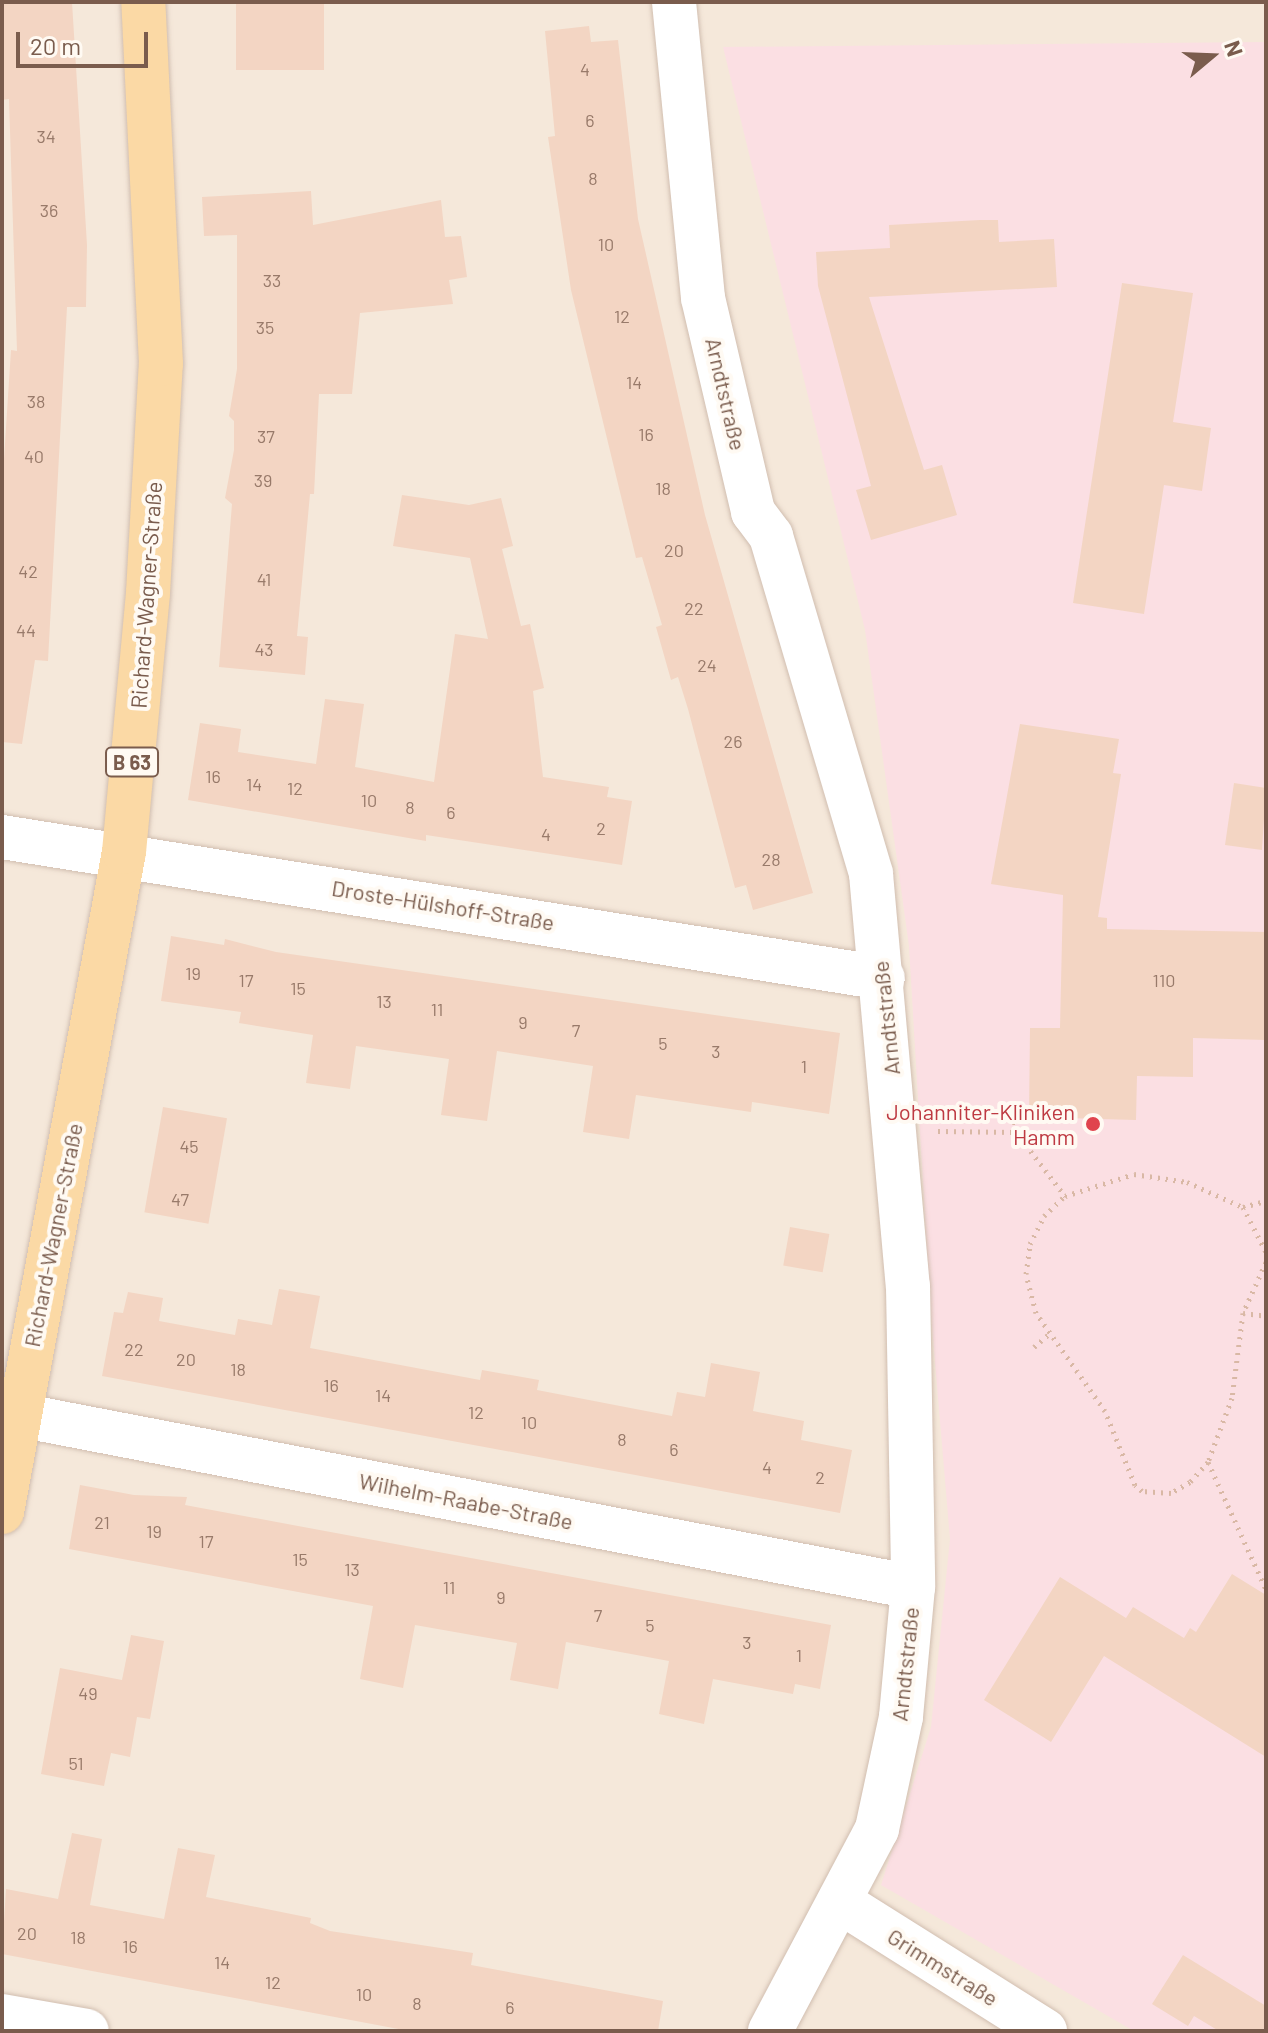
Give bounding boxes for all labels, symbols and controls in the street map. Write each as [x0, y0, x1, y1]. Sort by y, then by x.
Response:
scale bar [20, 16, 152, 66]
north arrow [1172, 16, 1252, 96]
text: 20 m [30, 31, 81, 60]
text: N [1220, 37, 1249, 59]
house number: 4 [580, 58, 590, 80]
house number: 6 [585, 109, 595, 131]
house number: 34 [36, 125, 56, 147]
house number: 8 [588, 167, 598, 189]
house number: 36 [40, 199, 58, 221]
house number: 10 [598, 233, 614, 255]
house number: 33 [263, 269, 281, 291]
house number: 12 [614, 305, 630, 327]
house number: 35 [256, 316, 274, 338]
street label: Arndtstraße [700, 335, 752, 453]
house number: 14 [626, 371, 642, 393]
house number: 38 [27, 390, 45, 412]
house number: 16 [638, 423, 654, 445]
house number: 37 [257, 425, 275, 447]
house number: 40 [24, 445, 44, 467]
house number: 39 [254, 469, 272, 491]
house number: 18 [655, 477, 671, 499]
street label: Richard-Wagner-Straße [125, 481, 167, 709]
house number: 20 [664, 539, 684, 561]
house number: 42 [18, 560, 38, 582]
house number: 41 [257, 568, 271, 590]
house number: 22 [684, 597, 704, 619]
house number: 44 [16, 619, 36, 641]
house number: 43 [254, 638, 274, 660]
house number: 24 [697, 654, 717, 676]
house number: 26 [724, 730, 742, 752]
road number: B 63 [104, 746, 160, 778]
house number: 16 [205, 765, 221, 787]
house number: 14 [246, 773, 262, 795]
house number: 12 [287, 777, 303, 799]
house number: 10 [361, 789, 377, 811]
house number: 8 [405, 796, 415, 818]
house number: 6 [446, 801, 456, 823]
house number: 2 [596, 817, 606, 839]
house number: 4 [541, 823, 551, 845]
house number: 28 [761, 848, 781, 870]
street label: Droste-Hülshoff-Straße [330, 874, 556, 936]
street label: Arndtstraße [867, 960, 905, 1076]
house number: 19 [185, 962, 201, 984]
house number: 17 [239, 969, 253, 991]
house number: 110 [1153, 969, 1175, 991]
house number: 15 [290, 977, 306, 999]
house number: 13 [376, 990, 392, 1012]
house number: 11 [431, 998, 443, 1020]
house number: 9 [518, 1011, 528, 1033]
house number: 7 [572, 1019, 580, 1041]
house number: 5 [658, 1032, 668, 1054]
house number: 3 [711, 1040, 721, 1062]
house number: 1 [801, 1055, 807, 1077]
place label: Johanniter-Kliniken Hamm [886, 1098, 1075, 1150]
marker: Johanniter-Kliniken Hamm [1082, 1113, 1104, 1135]
street label: Richard-Wagner-Straße [18, 1121, 88, 1349]
house number: 45 [179, 1135, 199, 1157]
house number: 47 [171, 1188, 189, 1210]
house number: 22 [124, 1338, 144, 1360]
house number: 20 [176, 1348, 196, 1370]
house number: 18 [230, 1358, 246, 1380]
house number: 16 [323, 1374, 339, 1396]
house number: 14 [375, 1384, 391, 1406]
house number: 12 [468, 1401, 484, 1423]
house number: 10 [521, 1411, 537, 1433]
house number: 8 [617, 1428, 627, 1450]
house number: 6 [669, 1438, 679, 1460]
house number: 4 [762, 1456, 772, 1478]
house number: 2 [815, 1466, 825, 1488]
street label: Wilhelm-Raabe-Straße [357, 1467, 575, 1535]
house number: 21 [94, 1511, 110, 1533]
house number: 19 [146, 1520, 162, 1542]
house number: 17 [199, 1530, 213, 1552]
house number: 15 [292, 1548, 308, 1570]
house number: 13 [344, 1558, 360, 1580]
house number: 11 [443, 1576, 455, 1598]
house number: 9 [496, 1586, 506, 1608]
house number: 7 [594, 1604, 602, 1626]
street label: Arndtstraße [886, 1606, 924, 1722]
house number: 5 [645, 1614, 655, 1636]
house number: 3 [742, 1631, 752, 1653]
house number: 1 [796, 1644, 802, 1666]
house number: 49 [78, 1682, 98, 1704]
house number: 51 [68, 1752, 84, 1774]
house number: 20 [17, 1922, 37, 1944]
street label: Grimmstraße [883, 1923, 1003, 2011]
house number: 18 [70, 1926, 86, 1948]
house number: 16 [122, 1935, 138, 1957]
house number: 14 [214, 1951, 230, 1973]
house number: 12 [265, 1971, 281, 1993]
house number: 10 [356, 1983, 372, 2005]
house number: 8 [412, 1992, 422, 2014]
house number: 6 [505, 1996, 515, 2018]

